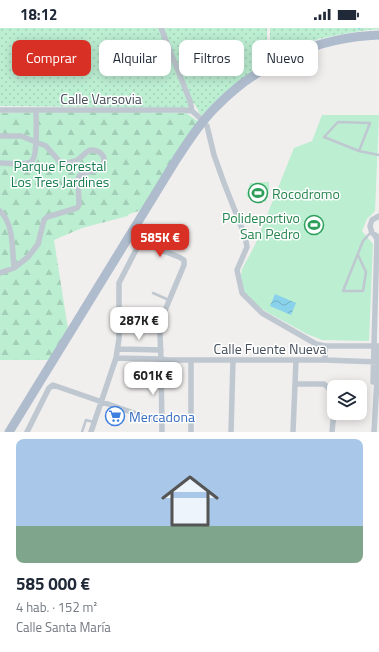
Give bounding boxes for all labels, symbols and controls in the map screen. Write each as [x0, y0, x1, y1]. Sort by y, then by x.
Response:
text: 18:12 [20, 3, 57, 26]
chip: Comprar [12, 40, 91, 76]
chip: Alquilar [99, 40, 171, 76]
chip: Filtros [179, 40, 244, 76]
chip: Nuevo [252, 40, 318, 76]
street label: Calle Varsovia [60, 88, 142, 109]
park label: Parque Forestal Los Tres Jardines [11, 155, 109, 192]
sports icon: Rocodromo [247, 182, 269, 204]
place label: Rocodromo [272, 183, 340, 204]
place label: Polideportivo San Pedro [222, 207, 300, 244]
sports icon: Polideportivo San Pedro [303, 214, 325, 236]
pin: 585K € [127, 224, 193, 258]
text: 585K € [140, 227, 180, 247]
pin: 287K € [106, 307, 172, 341]
text: 287K € [119, 310, 159, 330]
street label: Calle Fuente Nueva [214, 338, 326, 359]
pin: 601K € [120, 362, 186, 396]
text: 601K € [133, 365, 173, 385]
map controls [327, 380, 367, 420]
button: layers [327, 380, 367, 420]
supermarket icon: Mercadona [104, 405, 126, 427]
place label: Mercadona [129, 406, 195, 427]
icon: home [154, 465, 226, 537]
text: 585 000 € [16, 571, 90, 597]
text: 4 hab. · 152 m² [16, 597, 97, 617]
text: Calle Santa María [16, 617, 111, 637]

